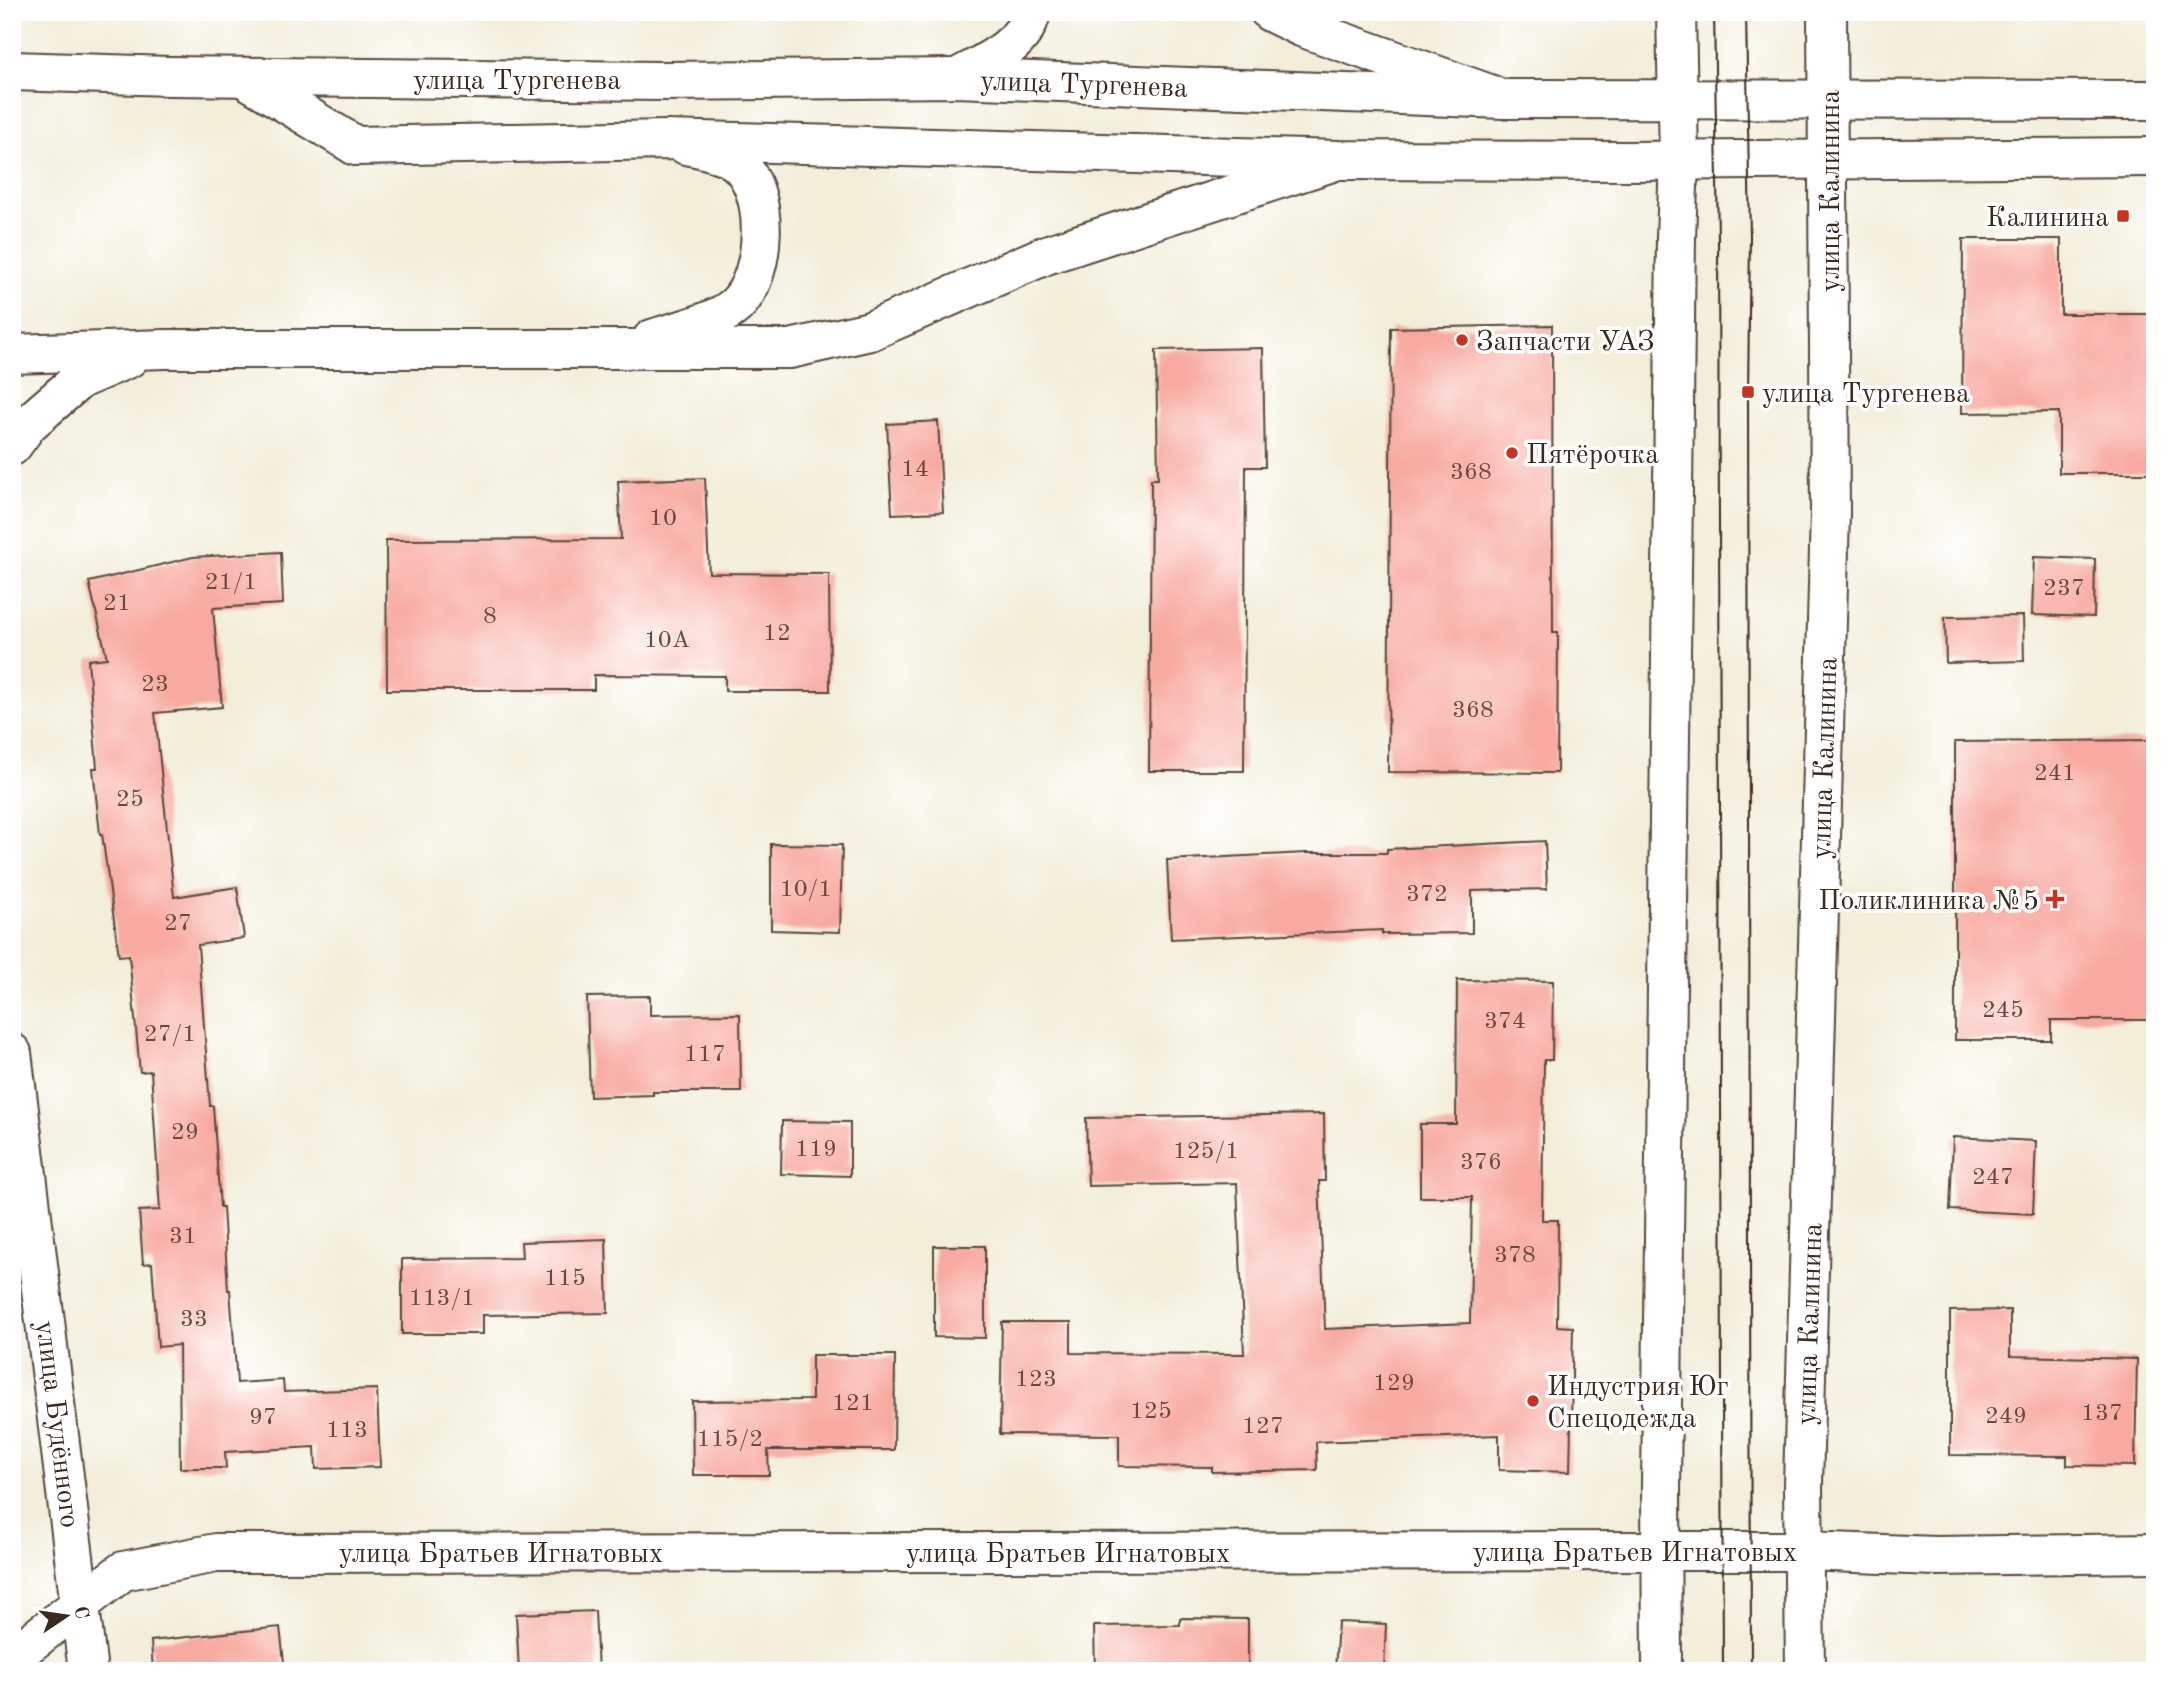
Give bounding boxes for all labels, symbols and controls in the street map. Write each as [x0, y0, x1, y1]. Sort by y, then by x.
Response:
street label: улица Тургенева [413, 68, 621, 96]
street label: улица Тургенева [980, 68, 1188, 104]
street label: улица Калинина [1818, 90, 1846, 292]
place label: Калинина [1986, 205, 2109, 233]
marker: Калинина [2115, 208, 2131, 224]
place label: Запчасти УАЗ [1476, 329, 1654, 357]
marker: Запчасти УАЗ [1454, 332, 1470, 348]
place label: улица Тургенева [1762, 381, 1970, 409]
marker: улица Тургенева [1740, 384, 1756, 400]
place label: Пятёрочка [1526, 442, 1659, 470]
marker: Пятёрочка [1504, 445, 1520, 461]
house number: 14 [901, 458, 929, 482]
house number: 368 [1450, 461, 1492, 485]
house number: 10 [649, 507, 677, 531]
house number: 21/1 [205, 571, 257, 595]
house number: 237 [2043, 577, 2085, 601]
house number: 21 [103, 592, 131, 616]
house number: 8 [483, 605, 497, 629]
house number: 12 [763, 622, 791, 646]
house number: 10А [644, 629, 690, 653]
street label: улица Калинина [1808, 656, 1844, 860]
house number: 23 [141, 673, 169, 697]
house number: 368 [1452, 699, 1494, 723]
house number: 241 [2034, 762, 2076, 786]
house number: 25 [116, 788, 144, 812]
house number: 10/1 [780, 878, 832, 902]
house number: 372 [1406, 883, 1448, 907]
place label: Поликлиника №5 [1818, 888, 2039, 916]
marker: Поликлиника №5 [2045, 889, 2065, 909]
house number: 27 [164, 912, 192, 936]
house number: 245 [1982, 999, 2024, 1023]
house number: 374 [1484, 1010, 1526, 1034]
house number: 27/1 [144, 1023, 196, 1047]
house number: 117 [684, 1043, 726, 1067]
house number: 29 [171, 1121, 199, 1145]
house number: 119 [795, 1138, 837, 1162]
house number: 125/1 [1173, 1140, 1239, 1164]
house number: 376 [1460, 1151, 1502, 1175]
house number: 247 [1972, 1166, 2014, 1190]
street label: улица Калинина [1793, 1222, 1829, 1426]
house number: 31 [169, 1225, 197, 1249]
house number: 378 [1494, 1244, 1536, 1268]
house number: 115 [544, 1267, 586, 1291]
house number: 113/1 [409, 1287, 475, 1311]
house number: 33 [180, 1308, 208, 1332]
street label: улица Будённого [29, 1319, 83, 1530]
house number: 123 [1015, 1368, 1057, 1392]
house number: 129 [1373, 1372, 1415, 1396]
place label: Индустрия Юг Спецодежда [1547, 1374, 1729, 1434]
house number: 121 [832, 1392, 874, 1416]
marker: Индустрия Юг Спецодежда [1525, 1393, 1541, 1409]
house number: 125 [1130, 1400, 1172, 1424]
house number: 137 [2081, 1402, 2123, 1426]
house number: 249 [1985, 1405, 2027, 1429]
house number: 97 [249, 1406, 277, 1430]
house number: 127 [1242, 1415, 1284, 1439]
house number: 113 [326, 1419, 368, 1443]
house number: 115/2 [697, 1428, 763, 1452]
street label: улица Братьев Игнатовых [1473, 1540, 1797, 1568]
street label: улица Братьев Игнатовых [339, 1541, 663, 1569]
street label: улица Братьев Игнатовых [906, 1541, 1230, 1569]
north arrow [32, 1582, 102, 1652]
text: С [69, 1604, 91, 1621]

